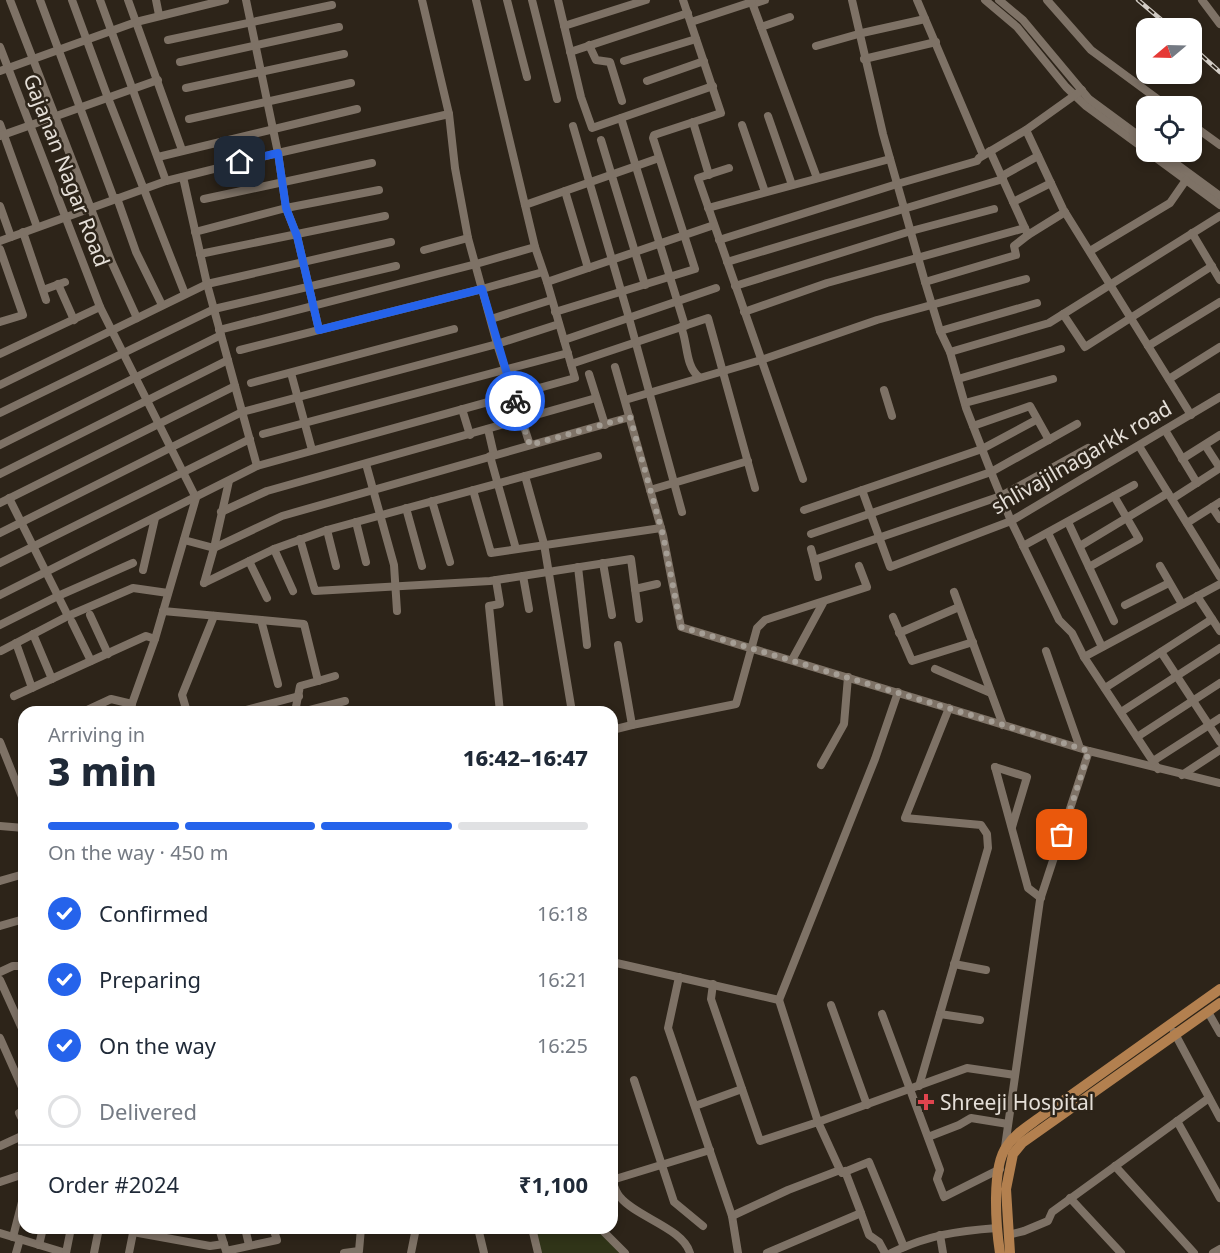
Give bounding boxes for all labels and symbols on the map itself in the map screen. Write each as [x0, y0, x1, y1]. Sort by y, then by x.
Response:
north arrow [1136, 18, 1202, 84]
street label: Gajanan Nagar Road [17, 70, 117, 270]
pin [214, 136, 265, 187]
courier [485, 371, 545, 431]
street label: shlivajilnagarkk road [986, 394, 1176, 520]
pin [1036, 809, 1087, 860]
place label: Shreeji Hospital [940, 1088, 1094, 1116]
marker: Shreeji Hospital [917, 1093, 935, 1111]

